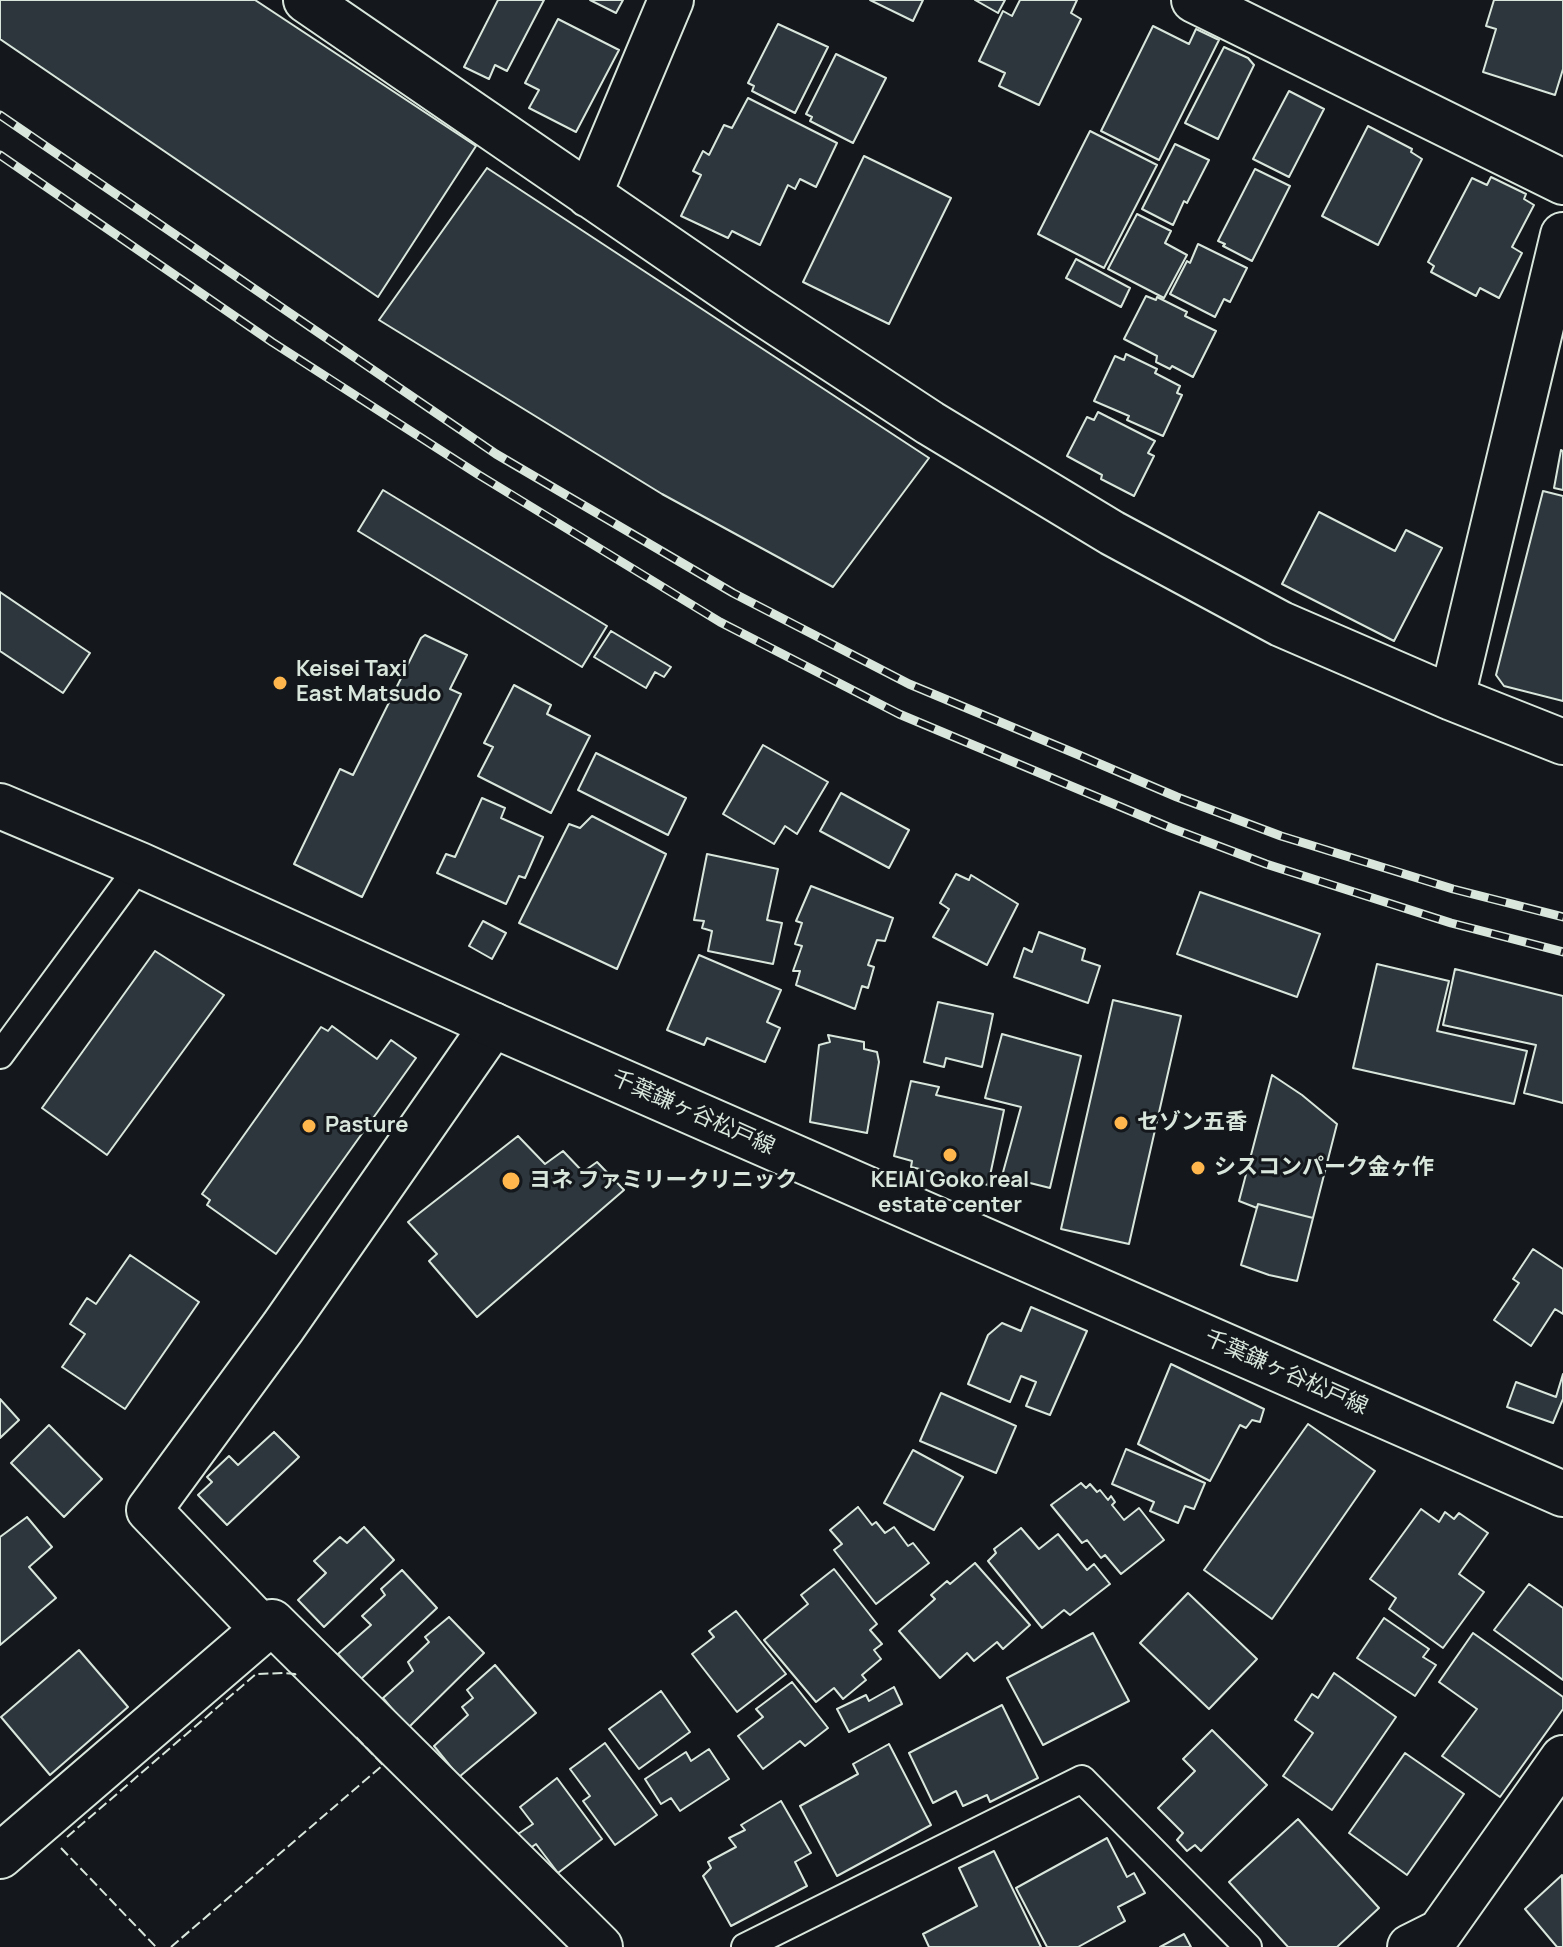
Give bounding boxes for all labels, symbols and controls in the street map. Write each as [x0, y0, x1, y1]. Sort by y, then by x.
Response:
place label: Keisei Taxi East Matsudo [296, 657, 441, 708]
marker: Keisei Taxi East Matsudo [271, 674, 289, 692]
street label: 千葉鎌ヶ谷松戸線 [607, 1065, 779, 1161]
place label: セゾン五香 [1137, 1110, 1247, 1136]
place label: Pasture [325, 1113, 408, 1139]
marker: セゾン五香 [1112, 1114, 1130, 1132]
marker: Pasture [300, 1117, 318, 1135]
marker: KEIAI Goko real estate center [941, 1146, 959, 1164]
place label: シスコンパーク金ヶ作 [1214, 1155, 1434, 1181]
marker: シスコンパーク金ヶ作 [1189, 1159, 1207, 1177]
place label: ヨネ ファミリークリニック [529, 1168, 797, 1194]
place label: KEIAI Goko real estate center [871, 1168, 1029, 1220]
marker: ヨネ ファミリークリニック [500, 1170, 522, 1192]
street label: 千葉鎌ヶ谷松戸線 [1200, 1325, 1372, 1421]

